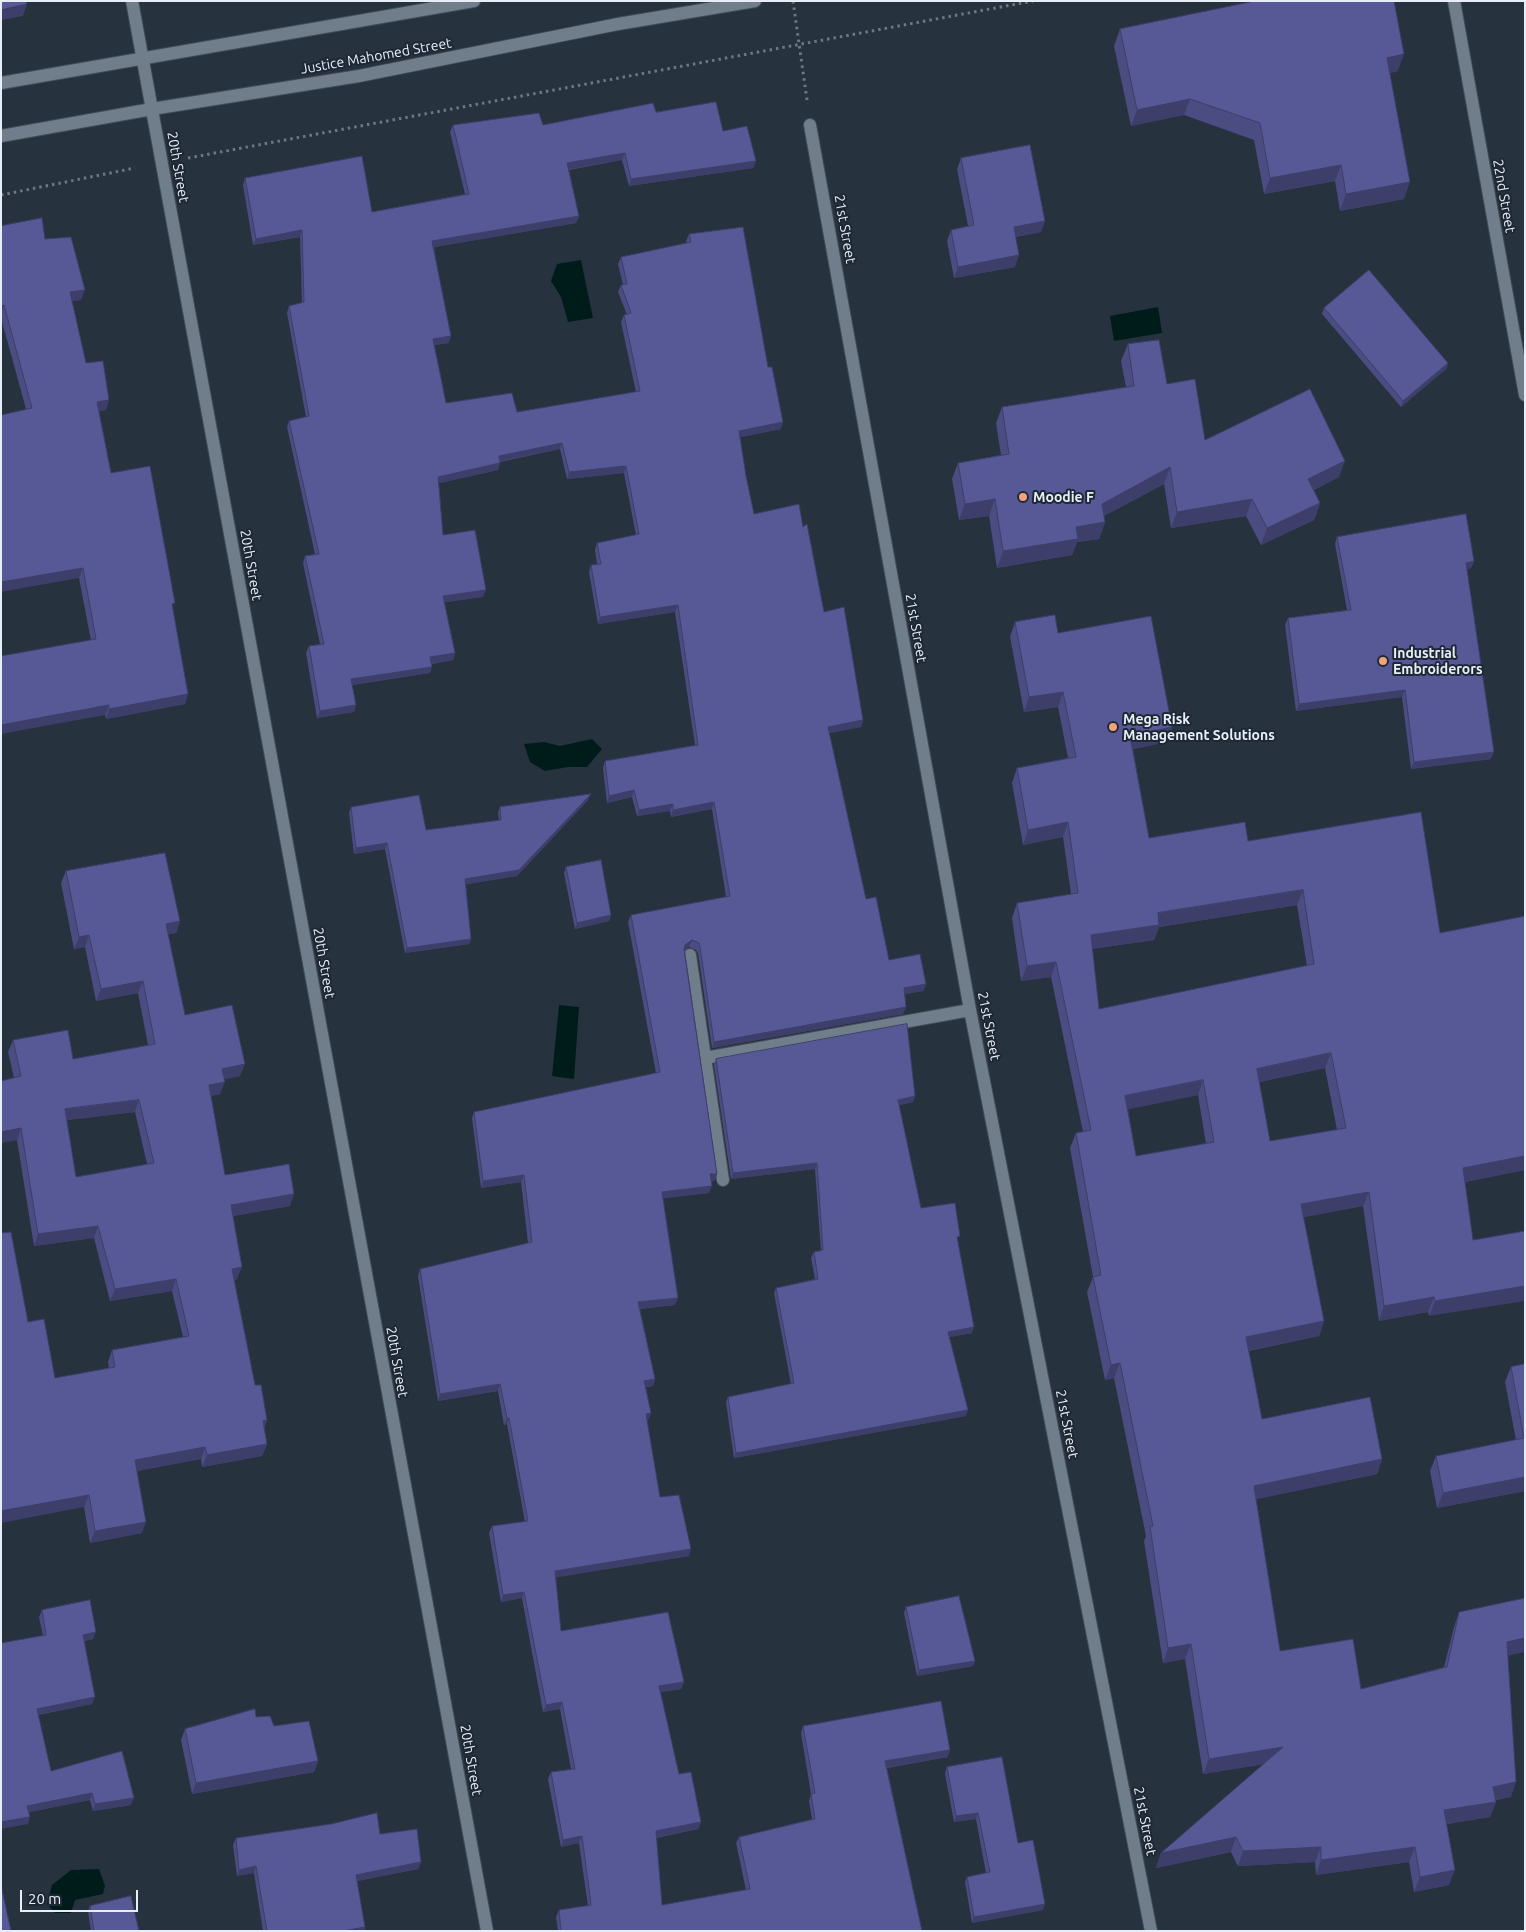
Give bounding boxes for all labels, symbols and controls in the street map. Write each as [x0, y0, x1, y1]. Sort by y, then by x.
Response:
street label: Justice Mahomed Street [299, 34, 453, 78]
street label: 20th Street [164, 130, 192, 204]
street label: 22nd Street [1489, 158, 1519, 234]
street label: 21st Street [831, 193, 859, 265]
place label: Moodie F [1033, 489, 1094, 505]
marker: Moodie F [1017, 491, 1029, 503]
street label: 20th Street [237, 528, 265, 602]
street label: 21st Street [902, 592, 930, 664]
place label: Industrial Embroiderors [1393, 645, 1483, 678]
marker: Industrial Embroiderors [1377, 655, 1389, 667]
place label: Mega Risk Management Solutions [1123, 711, 1275, 744]
marker: Mega Risk Management Solutions [1107, 721, 1119, 733]
street label: 20th Street [310, 926, 338, 1000]
street label: 21st Street [974, 990, 1004, 1062]
street label: 20th Street [383, 1325, 411, 1399]
street label: 21st Street [1052, 1388, 1082, 1460]
street label: 20th Street [457, 1723, 485, 1797]
street label: 21st Street [1130, 1785, 1160, 1857]
scale bar [22, 1880, 140, 1912]
text: 20 m [28, 1890, 61, 1907]

